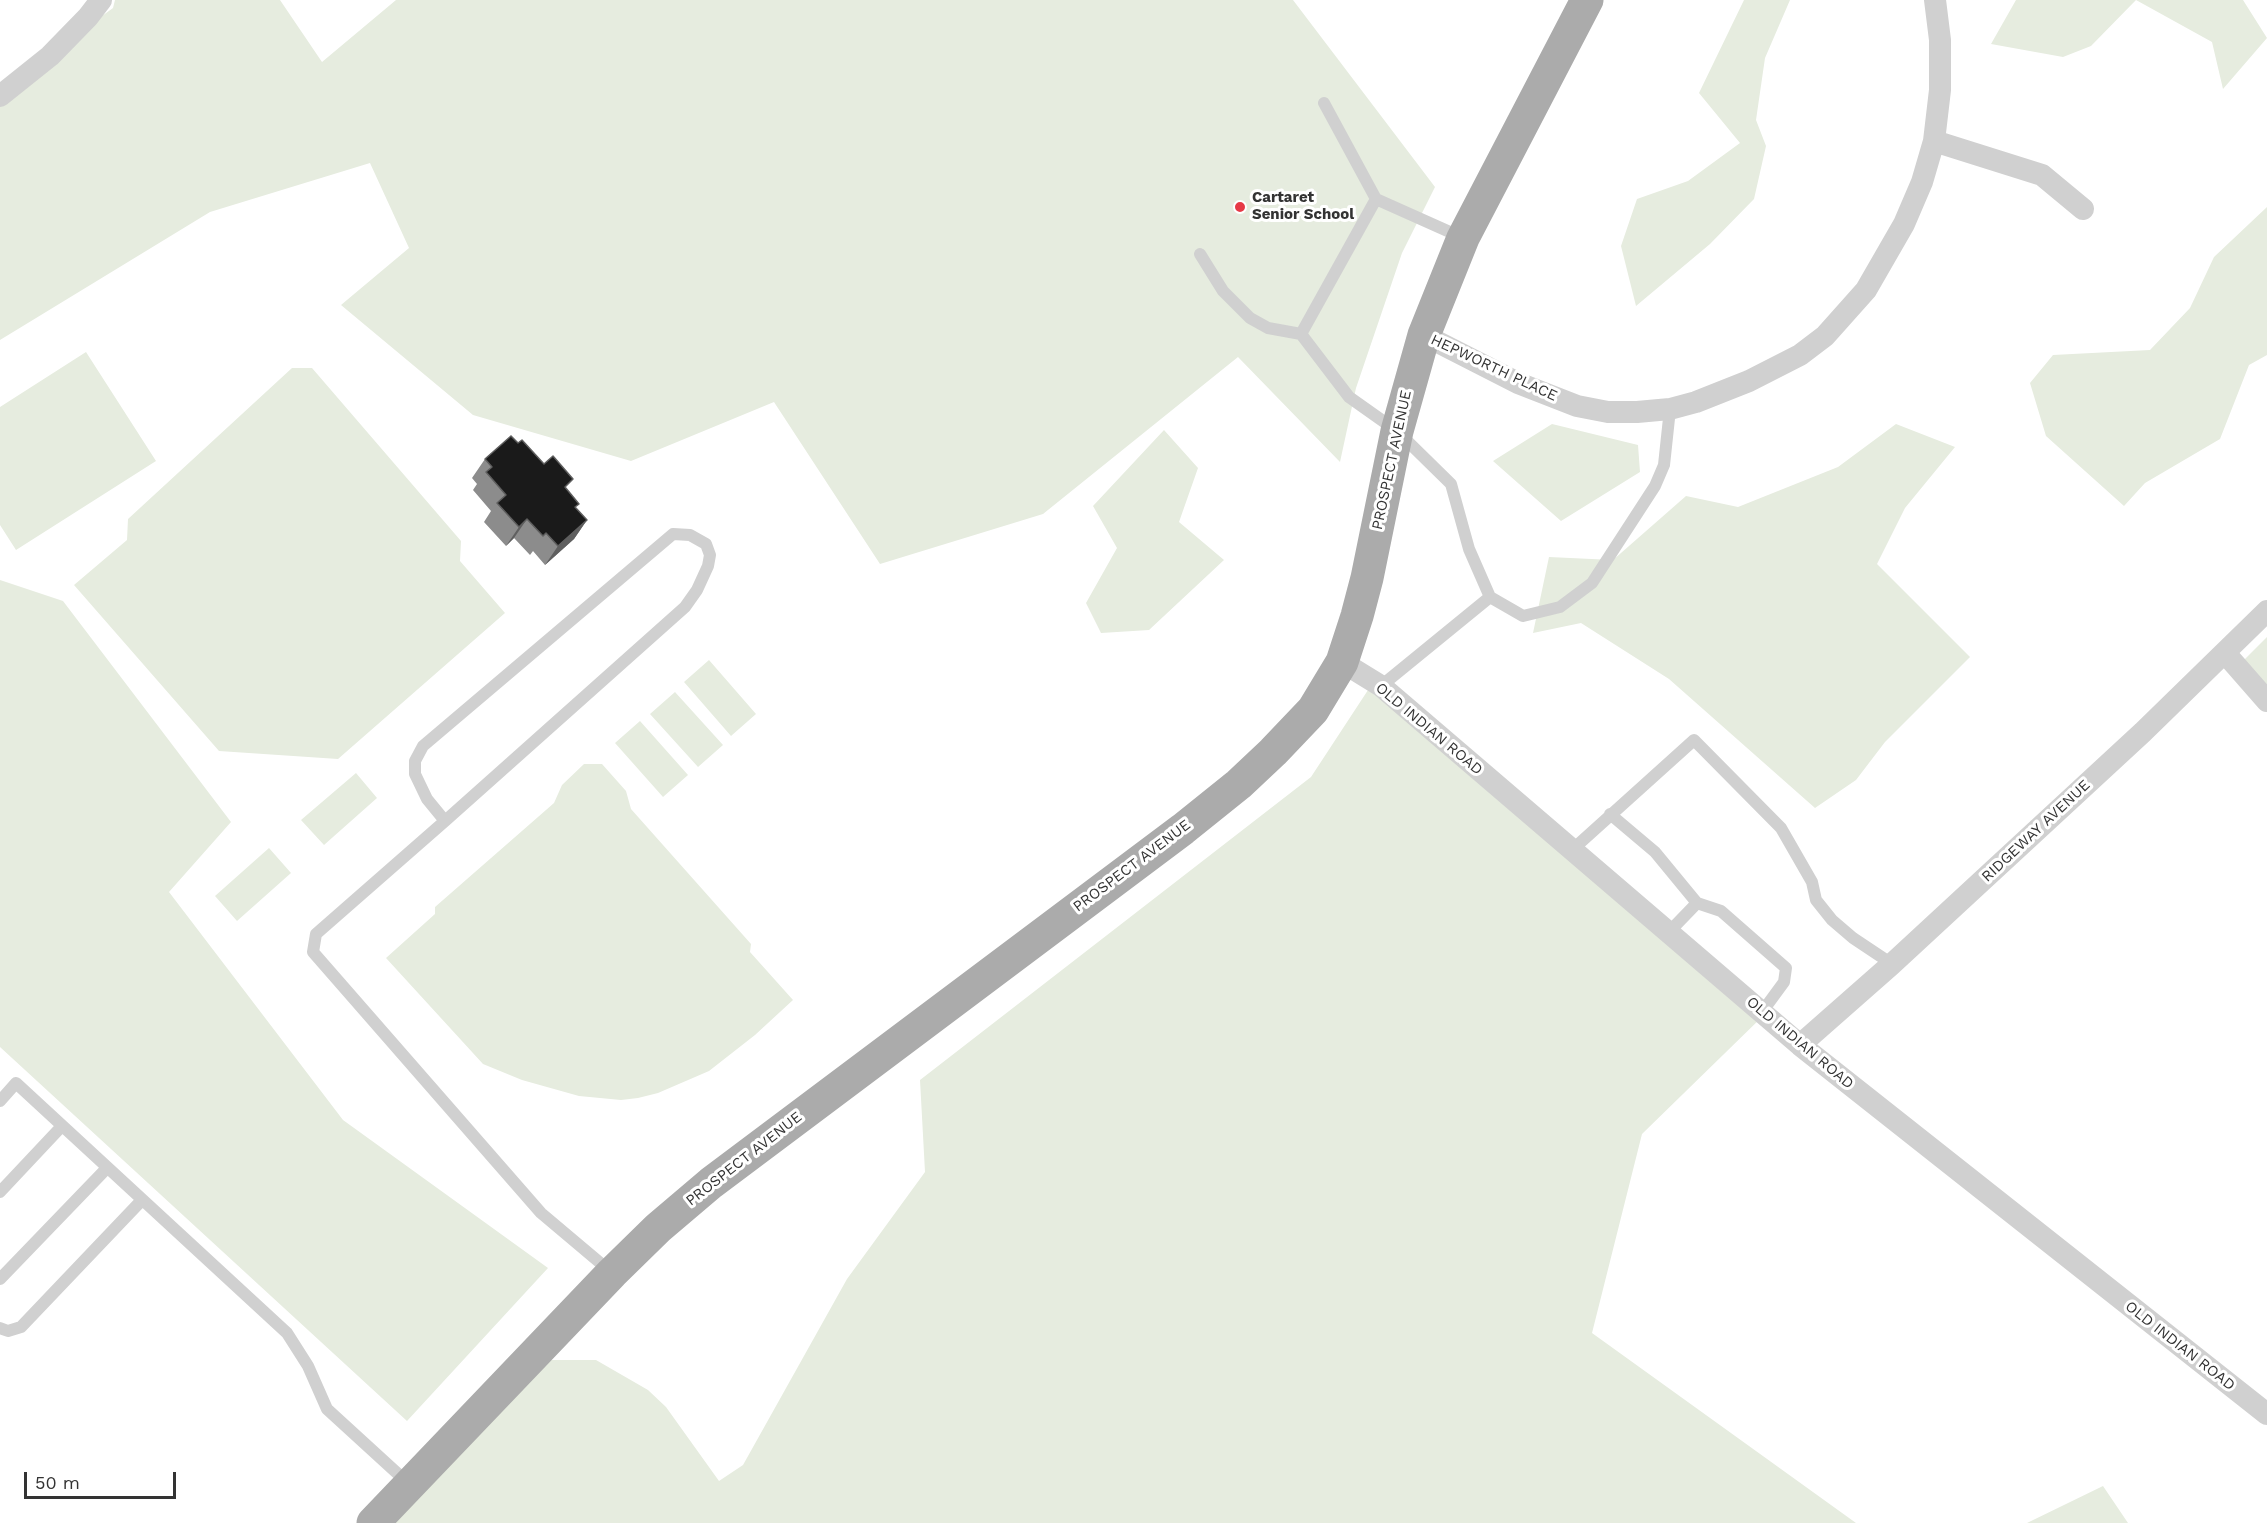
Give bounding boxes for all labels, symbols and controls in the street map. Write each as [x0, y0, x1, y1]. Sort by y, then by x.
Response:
place label: Cartaret Senior School [1252, 189, 1354, 224]
marker: Cartaret Senior School [1233, 200, 1247, 214]
street label: HEPWORTH PLACE [1428, 331, 1560, 405]
street label: PROSPECT AVENUE [1368, 389, 1416, 531]
street label: OLD INDIAN ROAD [1372, 679, 1486, 779]
street label: RIDGEWAY AVENUE [1978, 776, 2094, 886]
street label: PROSPECT AVENUE [1070, 816, 1194, 916]
street label: OLD INDIAN ROAD [1743, 993, 1857, 1093]
street label: PROSPECT AVENUE [682, 1108, 806, 1210]
street label: OLD INDIAN ROAD [2122, 1298, 2238, 1394]
scale bar [27, 1460, 178, 1498]
text: 50 m [35, 1472, 80, 1493]

